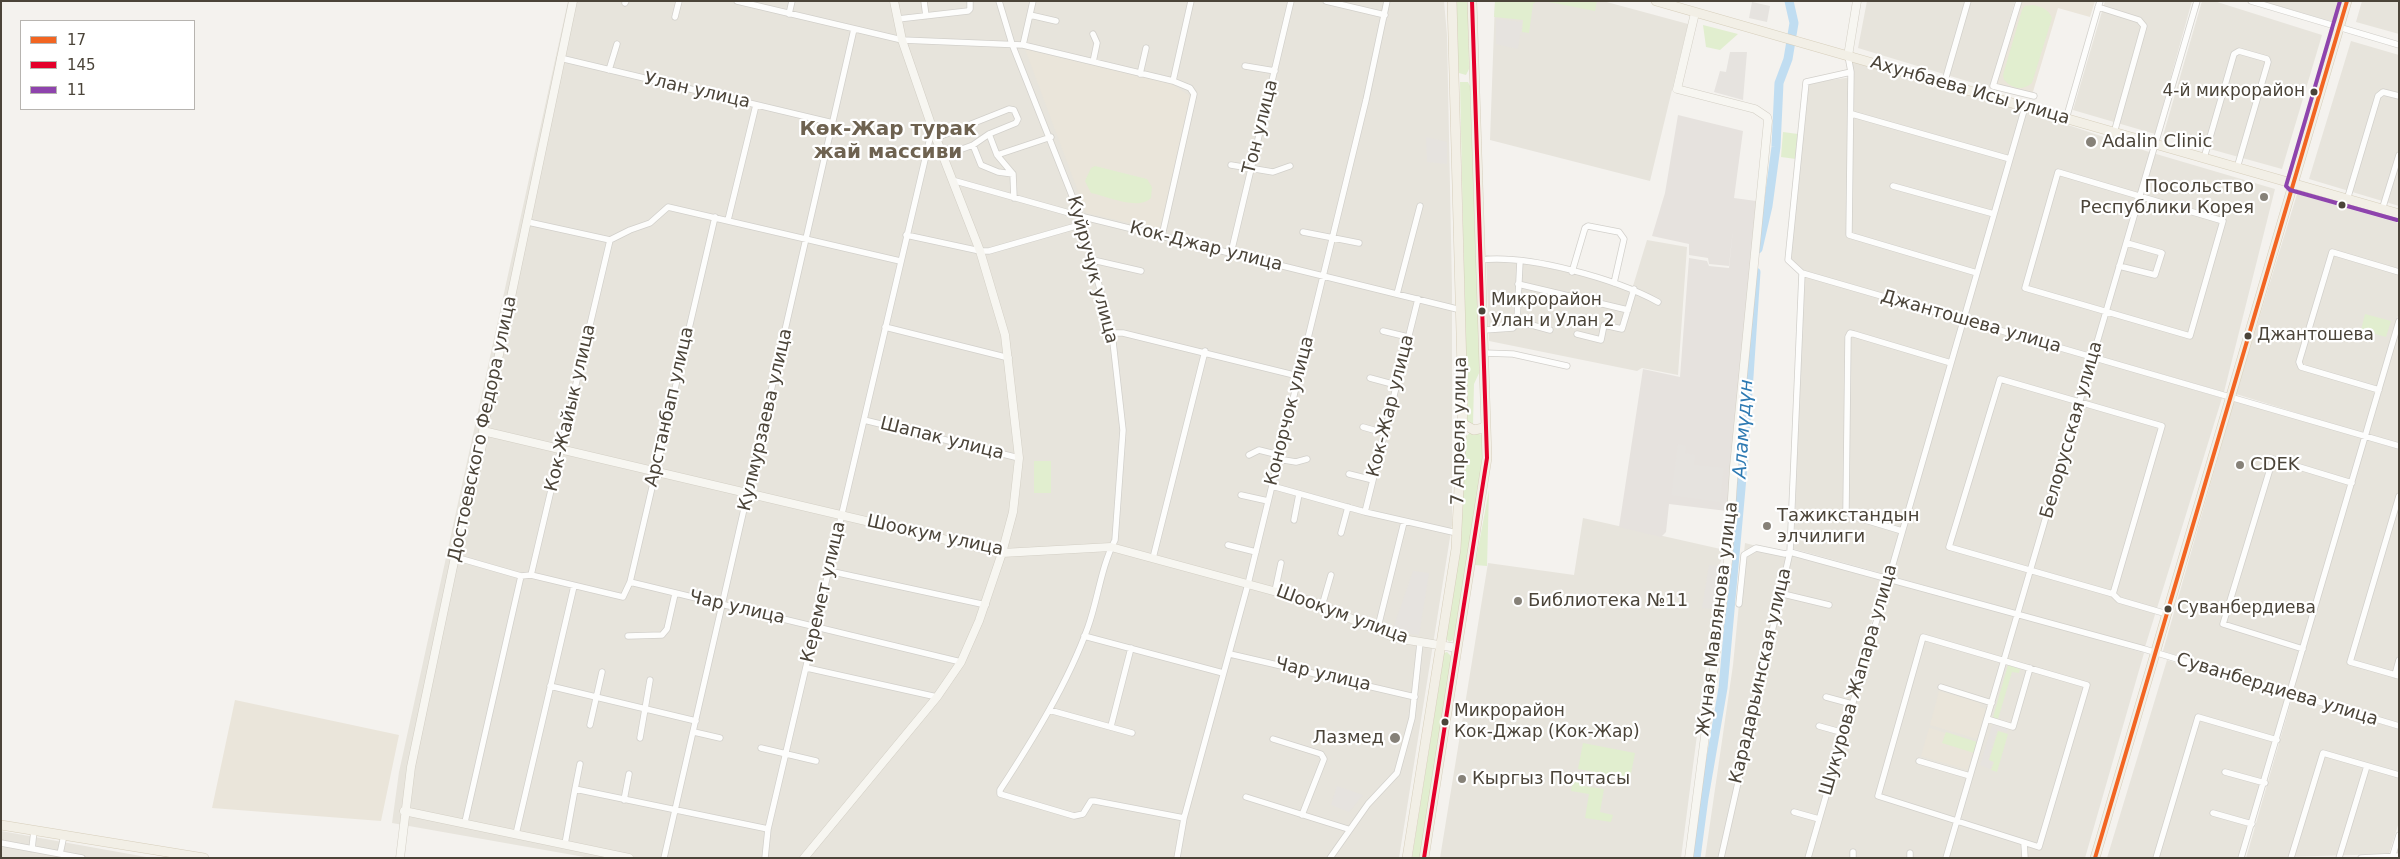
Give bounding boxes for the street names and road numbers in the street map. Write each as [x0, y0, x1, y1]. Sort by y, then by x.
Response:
street label: Ахунбаева Исы улица [1868, 52, 2072, 130]
street label: Улан улица [642, 68, 752, 114]
street label: Тон улица [1239, 78, 1283, 176]
street label: Куйручук улица [1062, 194, 1122, 346]
street label: Кок-Джар улица [1127, 218, 1285, 276]
street label: Джантошева улица [1878, 286, 2064, 358]
street label: Достоевского Федора улица [444, 294, 522, 564]
street label: Кок-Жайык улица [541, 322, 601, 494]
street label: Арстанбап улица [641, 325, 699, 489]
street label: Кулмурзаева улица [734, 327, 798, 513]
street label: Кок-Жар улица [1363, 333, 1419, 479]
street label: Конорчок улица [1261, 334, 1319, 488]
street label: Белорусская улица [2036, 339, 2108, 521]
street label: 7 Апреля улица [1448, 356, 1472, 506]
street label: Шапак улица [878, 413, 1006, 465]
street label: Жуная Мавлянова улица [1693, 500, 1743, 738]
street label: Шоокум улица [865, 511, 1005, 561]
street label: Керемет улица [797, 519, 851, 665]
street label: Шукурова Жапара улица [1816, 562, 1902, 798]
street label: Карадарьинская улица [1726, 566, 1796, 786]
street label: Шоокум улица [1273, 581, 1411, 649]
street label: Чар улица [687, 586, 787, 630]
street label: Суванбердиева улица [2173, 649, 2381, 731]
street label: Чар улица [1273, 653, 1373, 697]

